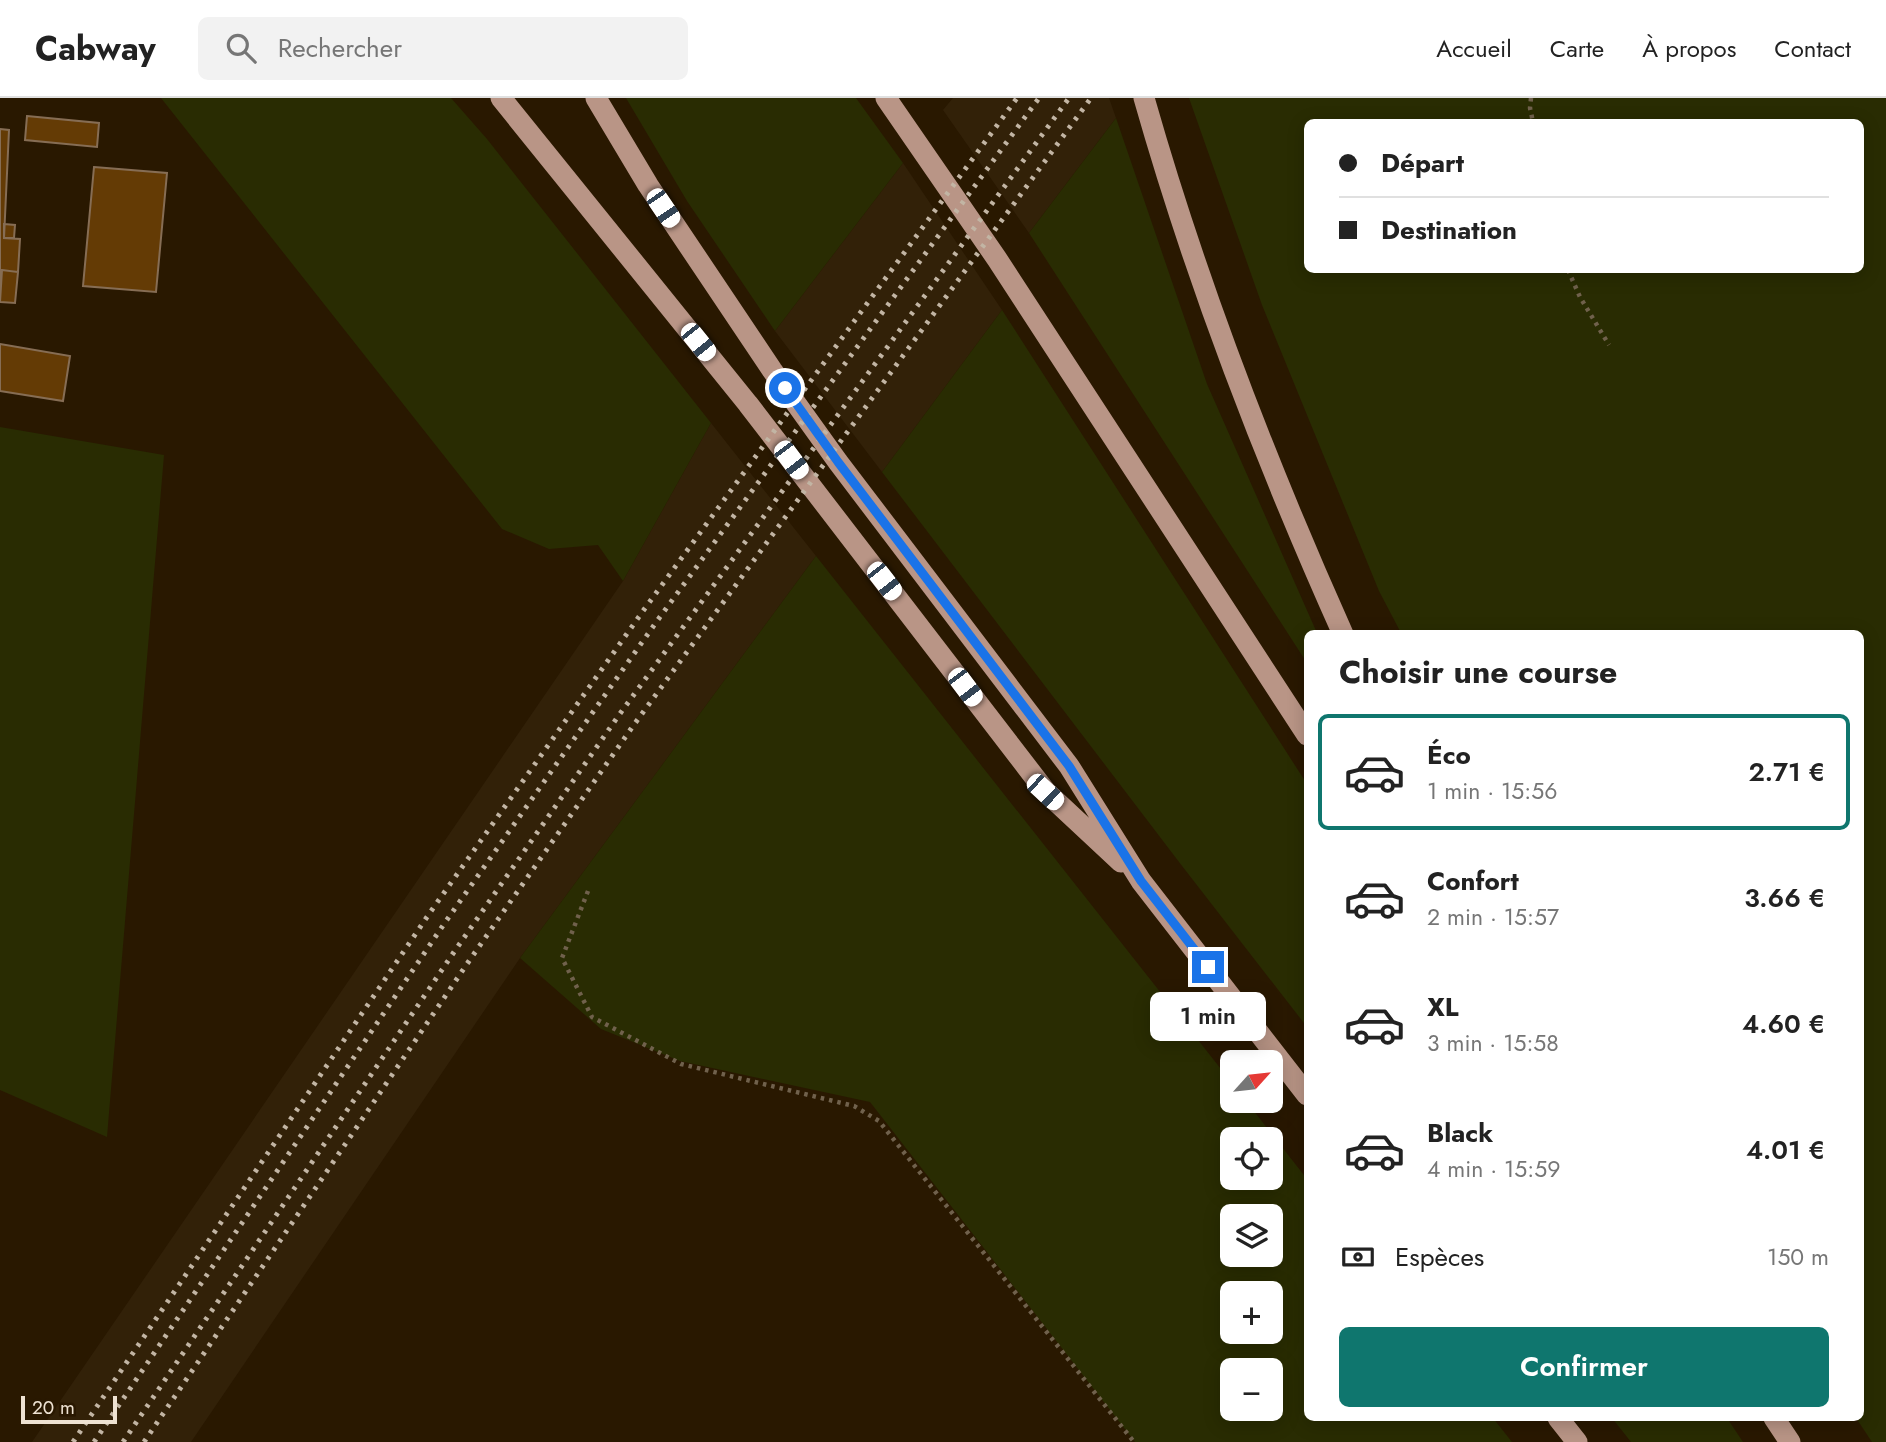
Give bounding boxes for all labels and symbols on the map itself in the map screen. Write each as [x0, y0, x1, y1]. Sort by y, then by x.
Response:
car [643, 185, 684, 231]
car [677, 319, 720, 365]
route start [769, 372, 801, 404]
car [770, 437, 813, 483]
car [863, 558, 906, 604]
car [944, 664, 987, 710]
car [1023, 770, 1068, 814]
route end [1192, 951, 1224, 983]
callout: 1 min [1150, 992, 1266, 1040]
north arrow [1220, 1050, 1283, 1113]
scale bar [21, 1393, 117, 1425]

